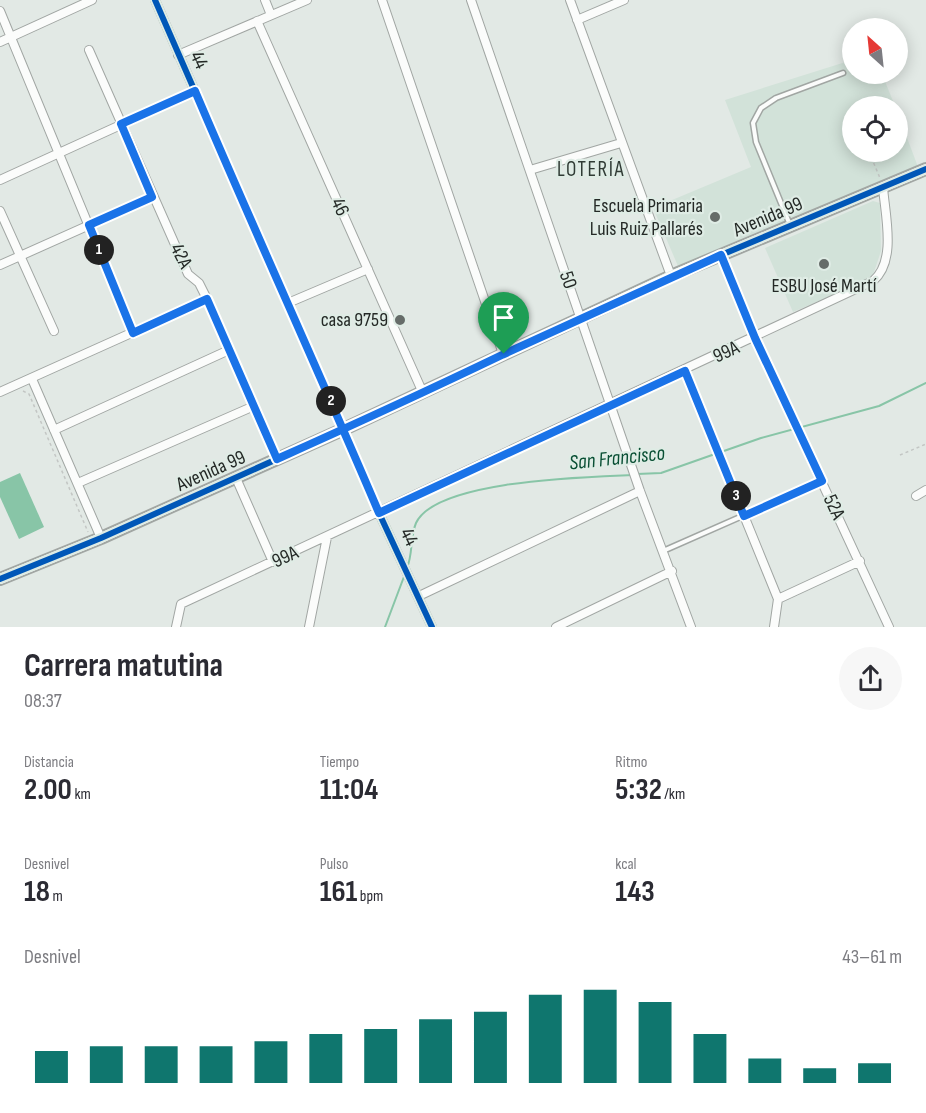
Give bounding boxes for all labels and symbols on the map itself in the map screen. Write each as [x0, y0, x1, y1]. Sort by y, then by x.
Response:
north arrow [842, 18, 908, 84]
street label: 44 [185, 47, 213, 73]
district label: LOTERÍA [557, 157, 625, 182]
street label: Avenida 99 [729, 192, 806, 243]
street label: 46 [326, 194, 354, 220]
place label: Escuela Primaria Luis Ruiz Pallarés [590, 194, 703, 241]
marker: Escuela Primaria Luis Ruiz Pallarés [708, 210, 722, 224]
pin: 1 [84, 235, 114, 265]
street label: 42A [165, 239, 198, 273]
marker: ESBU José Martí [817, 257, 831, 271]
street label: 50 [554, 268, 582, 292]
place label: ESBU José Martí [772, 274, 877, 298]
pin [478, 292, 529, 354]
place label: casa 9759 [321, 308, 388, 332]
marker: casa 9759 [393, 313, 407, 327]
street label: 99A [709, 335, 743, 368]
pin: 2 [316, 386, 346, 416]
water label: San Francisco [568, 441, 667, 475]
street label: Avenida 99 [172, 445, 249, 497]
pin: 3 [721, 481, 751, 511]
street label: 52A [818, 491, 850, 524]
street label: 44 [395, 524, 423, 550]
street label: 99A [268, 540, 302, 573]

